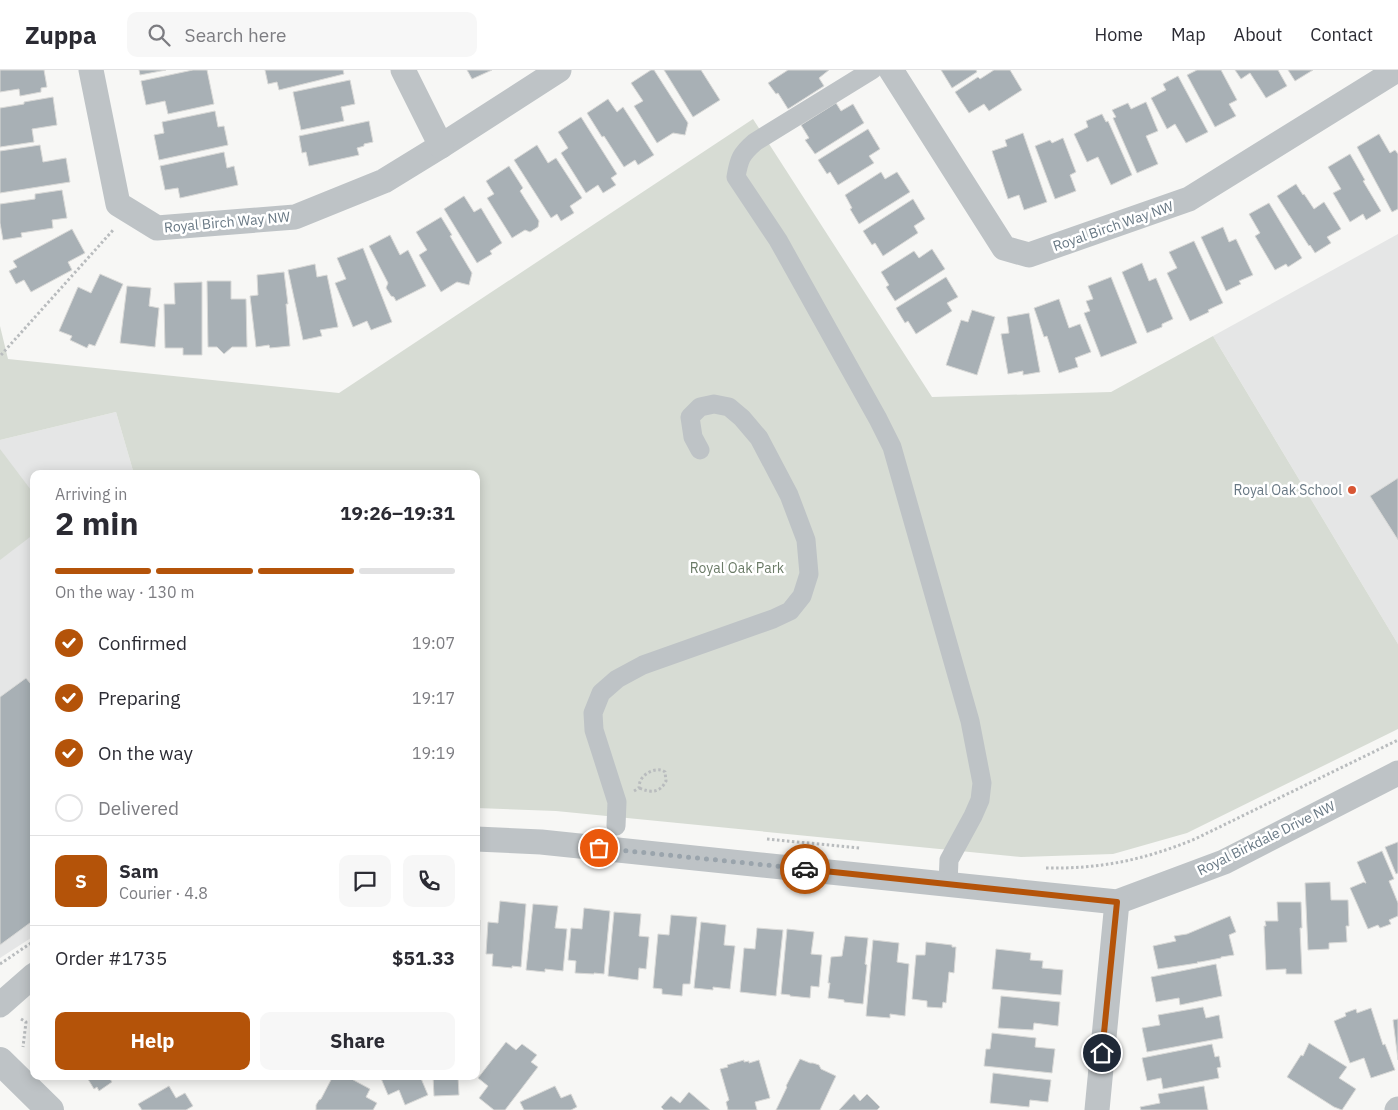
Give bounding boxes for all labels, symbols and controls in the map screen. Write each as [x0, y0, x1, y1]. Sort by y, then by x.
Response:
search box [127, 12, 477, 57]
text: Zuppa [25, 19, 97, 51]
icon: search [145, 21, 173, 49]
text: Search here [185, 23, 286, 47]
text: Home [1095, 23, 1143, 46]
text: Map [1171, 23, 1206, 46]
text: About [1234, 23, 1282, 46]
text: Contact [1310, 23, 1373, 46]
street label: Royal Birch Way NW [1050, 197, 1176, 255]
street label: Royal Birch Way NW [163, 207, 291, 236]
place label: Royal Oak School [1233, 481, 1342, 499]
text: Arriving in [55, 484, 127, 504]
marker: Royal Oak School [1346, 484, 1358, 496]
text: 19:26–19:31 [340, 501, 455, 525]
text: 2 min [55, 502, 139, 544]
park label: Royal Oak Park [690, 559, 785, 577]
text: On the way · 130 m [55, 582, 194, 602]
icon: check [55, 629, 83, 657]
text: Confirmed [98, 631, 187, 655]
text: 19:07 [412, 633, 455, 653]
icon: check [55, 684, 83, 712]
text: Preparing [98, 686, 180, 710]
text: 19:17 [412, 688, 455, 708]
icon: check [55, 739, 83, 767]
text: On the way [98, 741, 193, 765]
text: 19:19 [412, 743, 455, 763]
text: Delivered [98, 796, 179, 820]
street label: Royal Birkdale Drive NW [1194, 796, 1338, 879]
pin [578, 827, 620, 869]
icon: bag [585, 834, 613, 862]
courier [780, 844, 830, 894]
button: chat [339, 855, 391, 907]
button: phone [403, 855, 455, 907]
icon: car [791, 855, 819, 883]
text: Sam [119, 859, 159, 883]
text: S [75, 869, 87, 893]
text: Courier · 4.8 [119, 883, 208, 903]
text: Order #1735 [55, 946, 167, 970]
text: $51.33 [392, 946, 455, 970]
button: Help [55, 1012, 250, 1070]
button: Share [260, 1012, 455, 1070]
pin [1081, 1032, 1123, 1074]
icon: home [1088, 1039, 1116, 1067]

